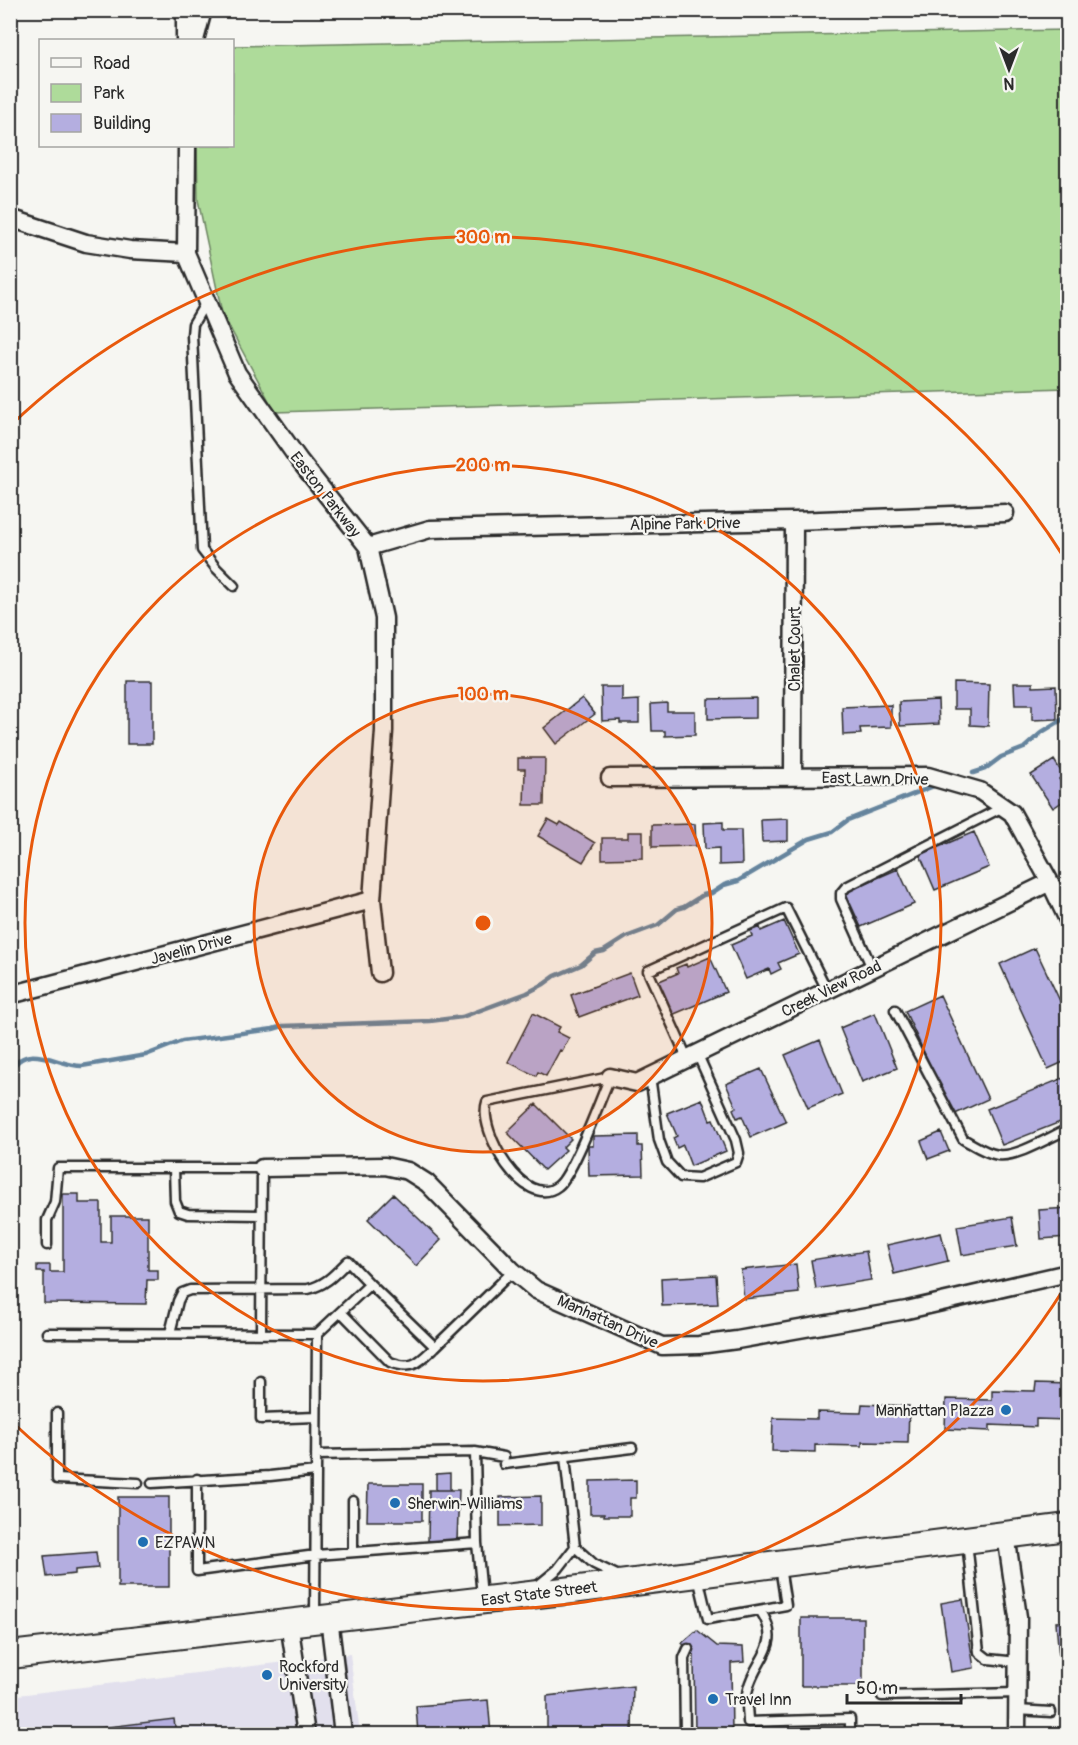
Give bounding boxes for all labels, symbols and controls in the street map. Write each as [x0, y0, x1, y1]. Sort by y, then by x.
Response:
legend [39, 39, 234, 147]
north arrow [979, 39, 1039, 99]
text: Road [93, 52, 130, 75]
text: N [1003, 73, 1014, 93]
text: Park [93, 82, 125, 105]
text: Building [93, 112, 151, 135]
text: 300 m [456, 226, 510, 249]
street label: Easton Parkway [285, 448, 365, 542]
text: 200 m [456, 454, 510, 477]
street label: Alpine Park Drive [630, 513, 741, 535]
street label: Chalet Court [785, 606, 805, 692]
text: 100 m [457, 683, 509, 706]
street label: East Lawn Drive [821, 768, 929, 790]
centre of rings [473, 913, 493, 933]
street label: Javelin Drive [148, 928, 234, 969]
street label: Creek View Road [778, 956, 885, 1022]
street label: Manhattan Drive [554, 1291, 661, 1353]
place label: Manhattan Plazza [875, 1401, 994, 1421]
marker: Manhattan Plazza [999, 1403, 1013, 1417]
place label: Sherwin-Williams [407, 1494, 522, 1514]
marker: Sherwin-Williams [388, 1496, 402, 1510]
place label: EZPAWN [155, 1533, 215, 1553]
marker: EZPAWN [136, 1535, 150, 1549]
street label: East State Street [480, 1577, 599, 1611]
place label: Rockford University [279, 1657, 346, 1695]
scale bar [847, 1667, 961, 1705]
marker: Rockford University [260, 1668, 274, 1682]
text: 50 m [856, 1677, 898, 1700]
place label: Travel Inn [725, 1690, 792, 1710]
marker: Travel Inn [706, 1692, 720, 1706]

